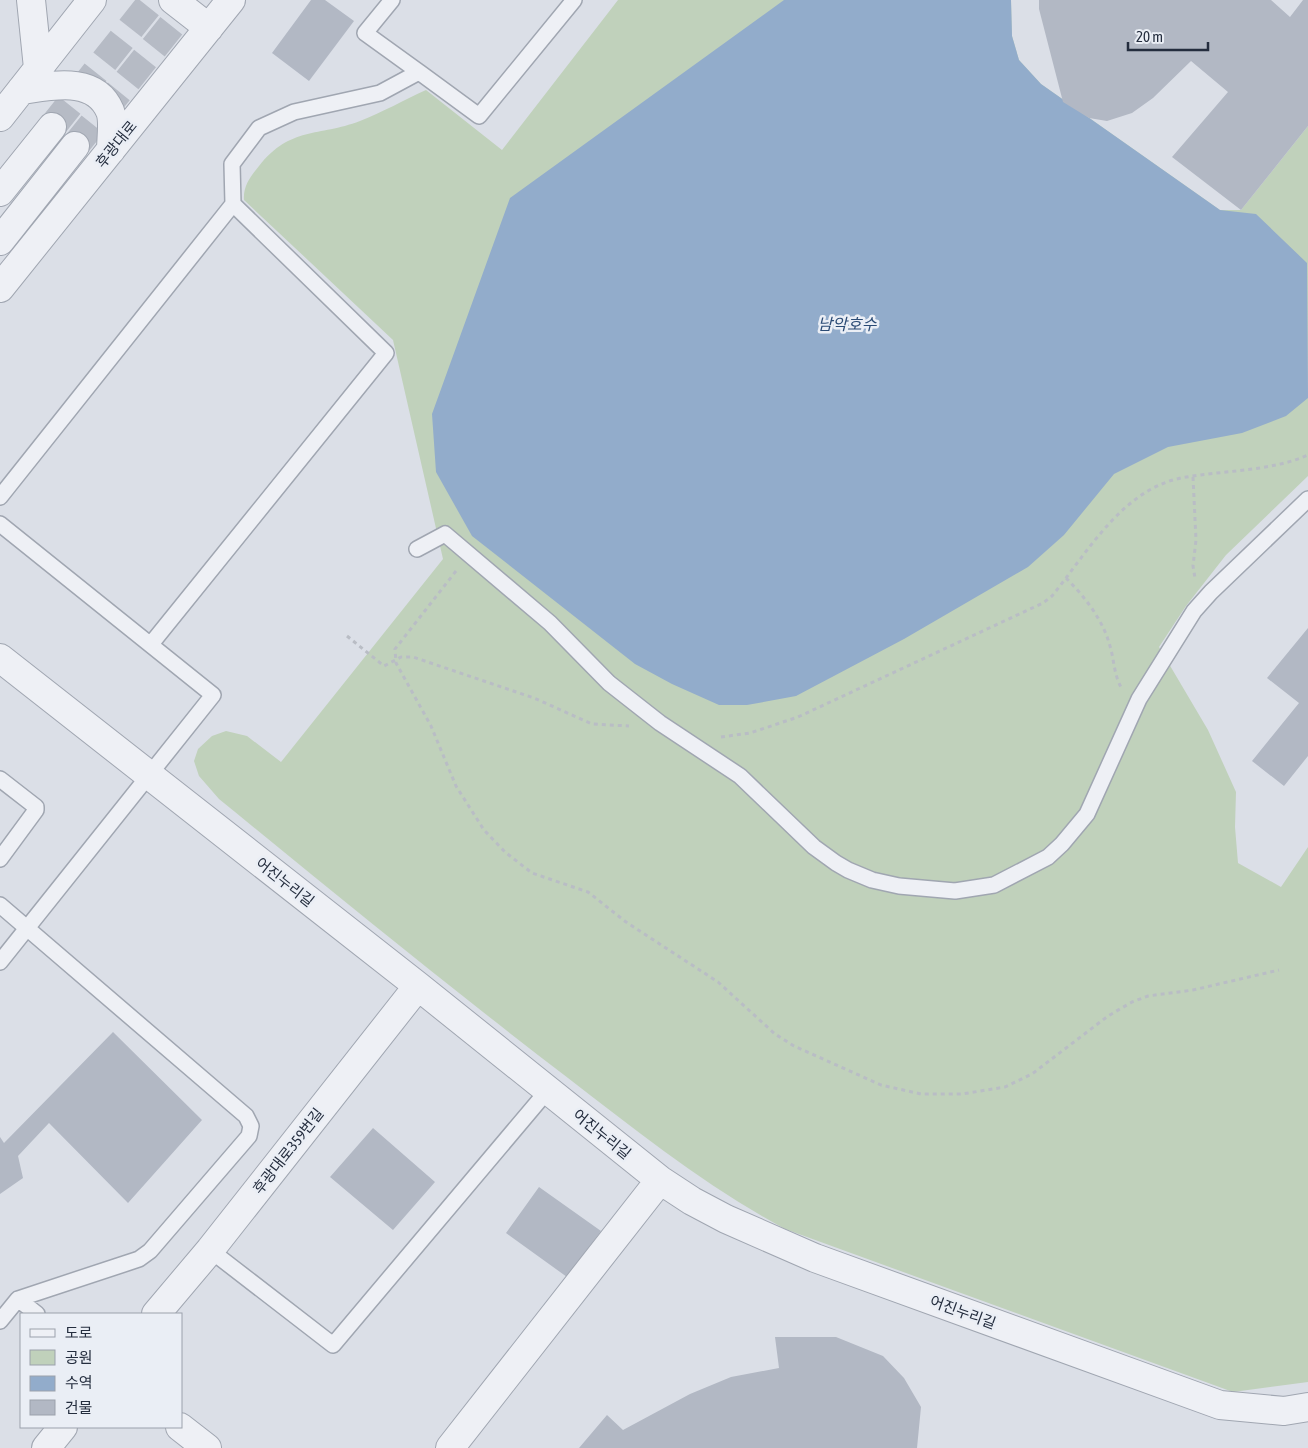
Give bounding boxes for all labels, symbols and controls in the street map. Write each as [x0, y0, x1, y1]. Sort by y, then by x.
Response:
scale bar [1128, 20, 1208, 52]
text: 20 m [1136, 28, 1163, 45]
street label: 후광대로 [92, 117, 140, 171]
water label: 남악호수 [818, 315, 878, 333]
street label: 어진누리길 [253, 854, 317, 910]
street label: 후광대로359번길 [249, 1105, 327, 1197]
street label: 어진누리길 [570, 1106, 634, 1162]
street label: 어진누리길 [928, 1292, 998, 1332]
legend [20, 1313, 182, 1428]
text: 도로 [65, 1324, 93, 1341]
text: 공원 [65, 1349, 93, 1366]
text: 수역 [65, 1374, 93, 1391]
text: 건물 [65, 1399, 93, 1416]

